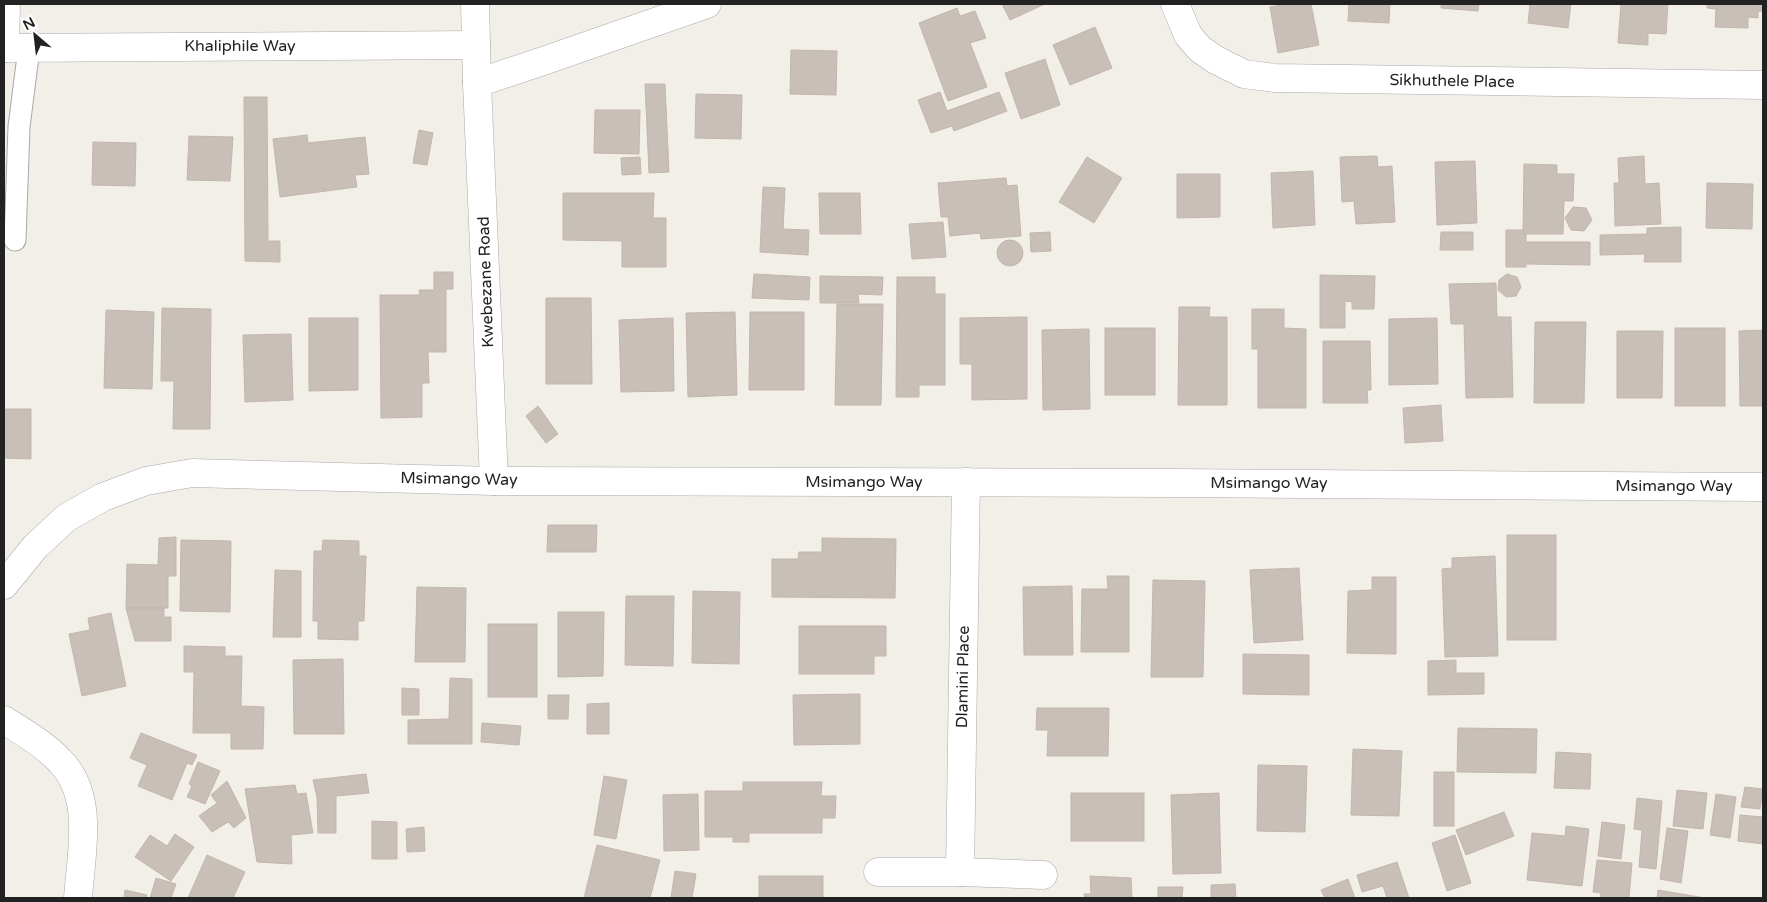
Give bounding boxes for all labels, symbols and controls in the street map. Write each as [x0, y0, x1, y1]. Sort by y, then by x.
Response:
north arrow [10, 10, 60, 60]
text: N [20, 14, 38, 34]
street label: Khaliphile Way [184, 36, 296, 56]
street label: Sikhuthele Place [1389, 70, 1515, 92]
street label: Kwebezane Road [474, 216, 498, 348]
street label: Msimango Way [400, 468, 518, 490]
street label: Msimango Way [805, 472, 923, 492]
street label: Msimango Way [1210, 473, 1328, 493]
street label: Msimango Way [1615, 476, 1733, 496]
street label: Dlamini Place [952, 626, 974, 728]

